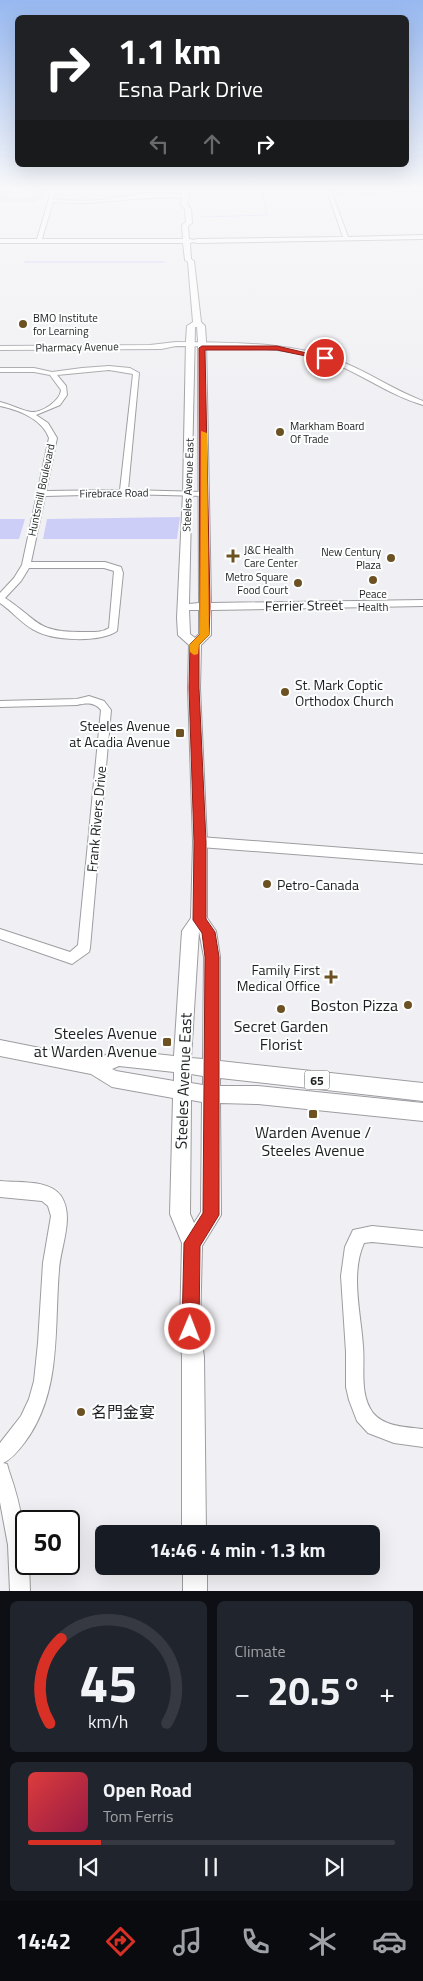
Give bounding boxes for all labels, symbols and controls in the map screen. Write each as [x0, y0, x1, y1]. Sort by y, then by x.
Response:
text: 1.1 km [118, 24, 221, 78]
icon: right [35, 35, 100, 100]
text: Esna Park Drive [118, 72, 263, 106]
icon: left [145, 130, 173, 158]
icon: ahead [198, 130, 226, 158]
icon: right [251, 130, 279, 158]
place label: BMO Institute for Learning [33, 310, 98, 339]
marker: BMO Institute for Learning [17, 318, 29, 330]
pin [304, 337, 346, 379]
street label: Pharmacy Avenue [35, 338, 119, 356]
icon: arrive [311, 344, 339, 372]
place label: Markham Board Of Trade [290, 418, 365, 447]
marker: Markham Board Of Trade [274, 426, 286, 438]
street label: Steeles Avenue East [178, 438, 198, 532]
street label: Huntsmill Boulevard [23, 442, 59, 538]
street label: Firebrace Road [79, 484, 149, 502]
place label: J&C Health Care Center [244, 542, 298, 571]
place label: New Century Plaza [321, 544, 382, 573]
marker: J&C Health Care Center [226, 549, 240, 563]
marker: New Century Plaza [385, 552, 397, 564]
place label: Metro Square Food Court [225, 569, 288, 598]
marker: Peace Health [367, 574, 379, 586]
marker: Metro Square Food Court [292, 577, 304, 589]
place label: Peace Health [358, 586, 388, 615]
street label: Ferrier Street [265, 594, 343, 616]
place label: St. Mark Coptic Orthodox Church [295, 674, 394, 711]
marker: St. Mark Coptic Orthodox Church [279, 686, 291, 698]
place label: Steeles Avenue at Acadia Avenue [69, 715, 170, 752]
marker: Steeles Avenue at Acadia Avenue [174, 727, 186, 739]
street label: Frank Rivers Drive [81, 765, 111, 873]
place label: Petro-Canada [277, 874, 359, 895]
marker: Petro-Canada [261, 878, 273, 890]
place label: Family First Medical Office [237, 959, 320, 996]
marker: Family First Medical Office [324, 970, 338, 984]
place label: Boston Pizza [311, 993, 398, 1017]
marker: Boston Pizza [402, 999, 414, 1011]
marker: Secret Garden Florist [275, 1003, 287, 1015]
street label: Steeles Avenue East [169, 1012, 197, 1150]
place label: Secret Garden Florist [234, 1014, 328, 1056]
place label: Steeles Avenue at Warden Avenue [34, 1021, 157, 1063]
marker: Steeles Avenue at Warden Avenue [161, 1036, 173, 1048]
road number: 65 [304, 1070, 330, 1090]
marker: Warden Avenue / Steeles Avenue [307, 1108, 319, 1120]
place label: Warden Avenue / Steeles Avenue [255, 1120, 371, 1162]
position arrow [163, 1302, 215, 1354]
place label: 名門金宴 [91, 1400, 155, 1424]
marker: 名門金宴 [75, 1406, 87, 1418]
speed limit sign: 50 [15, 1510, 80, 1575]
text: 14:46 · 4 min · 1.3 km [149, 1535, 326, 1564]
text: Climate [235, 1639, 286, 1663]
text: 45 [79, 1643, 137, 1722]
text: 20.5° [267, 1662, 362, 1720]
text: − [235, 1671, 250, 1714]
text: + [379, 1671, 395, 1714]
text: km/h [88, 1708, 128, 1735]
text: Open Road [103, 1775, 192, 1804]
text: Tom Ferris [103, 1804, 174, 1828]
icon: previous [75, 1853, 103, 1881]
icon: pause [197, 1853, 225, 1881]
icon: next [320, 1853, 348, 1881]
text: 14:42 [16, 1924, 71, 1958]
icon: directions [103, 1924, 138, 1959]
icon: music [170, 1924, 205, 1959]
icon: phone [238, 1924, 273, 1959]
icon: climate [305, 1924, 340, 1959]
icon: car [372, 1924, 407, 1959]

